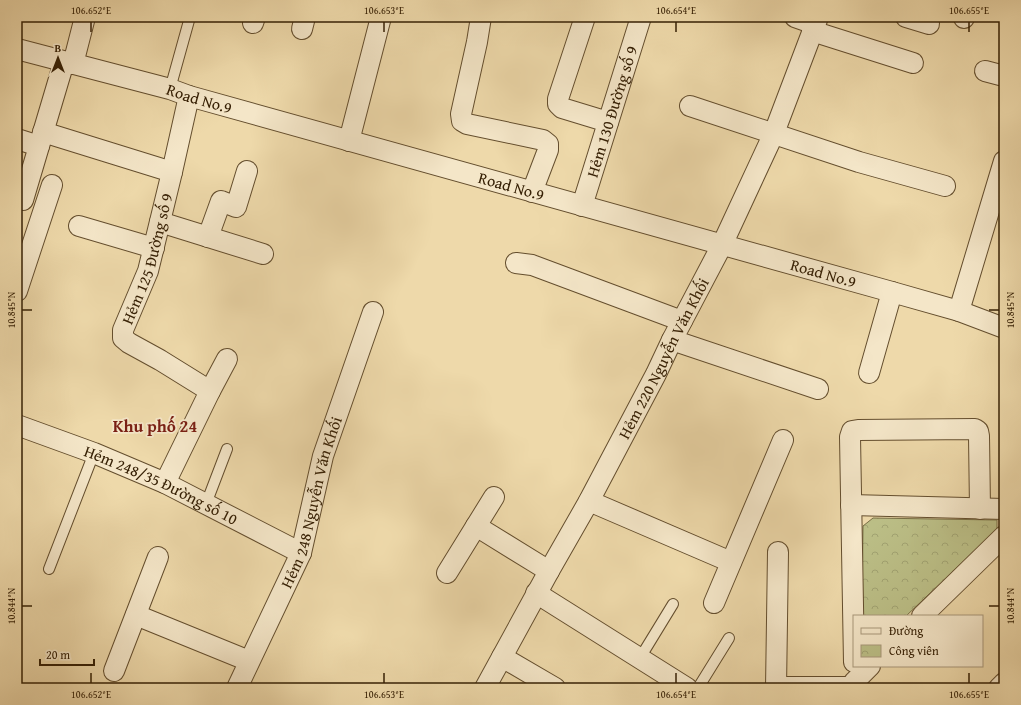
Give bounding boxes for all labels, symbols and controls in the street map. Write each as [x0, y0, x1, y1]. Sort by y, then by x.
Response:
text: 106.652°E [71, 3, 111, 18]
text: 106.653°E [364, 3, 404, 18]
text: 106.654°E [656, 3, 696, 18]
text: 106.655°E [949, 3, 989, 18]
north arrow [38, 38, 78, 78]
text: B [55, 40, 62, 56]
street label: Hẻm 130 Đường số 9 [580, 43, 643, 180]
street label: Road No.9 [163, 77, 235, 120]
street label: Road No.9 [476, 165, 547, 207]
street label: Hẻm 125 Đường số 9 [115, 190, 179, 328]
street label: Road No.9 [788, 252, 859, 294]
street label: Hẻm 220 Nguyễn Văn Khối [612, 273, 715, 443]
text: 10.845°N [4, 291, 19, 328]
text: 10.845°N [1003, 291, 1018, 328]
district label: Khu phố 24 [113, 413, 197, 438]
street label: Hẻm 248 Nguyễn Văn Khối [274, 413, 348, 592]
street label: Hẻm 248/35 Đường số 10 [81, 438, 242, 531]
text: 10.844°N [4, 587, 19, 624]
text: 10.844°N [1003, 587, 1018, 624]
legend [853, 615, 983, 667]
text: Đường [889, 622, 923, 639]
scale bar [40, 641, 94, 667]
text: Công viên [889, 642, 939, 659]
text: 20 m [46, 646, 70, 663]
text: 106.652°E [71, 687, 111, 702]
text: 106.653°E [364, 687, 404, 702]
text: 106.654°E [656, 687, 696, 702]
text: 106.655°E [949, 687, 989, 702]

